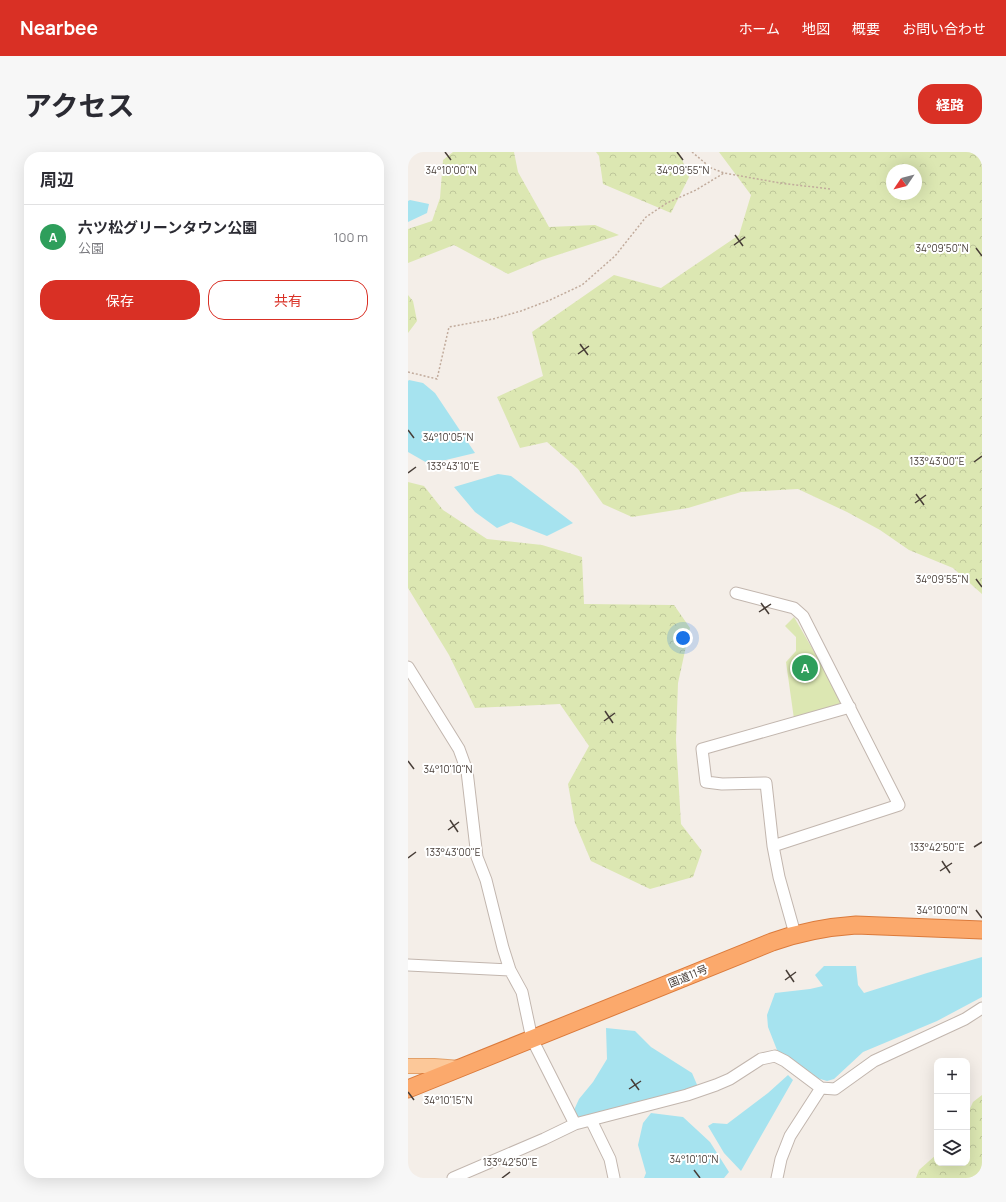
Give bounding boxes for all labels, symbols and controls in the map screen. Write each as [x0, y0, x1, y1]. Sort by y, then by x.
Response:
text: Nearbee [20, 15, 98, 41]
text: ホーム [738, 19, 780, 38]
text: 地図 [802, 19, 830, 38]
text: 概要 [852, 19, 880, 38]
text: お問い合わせ [902, 19, 986, 38]
button: 経路 [918, 84, 982, 124]
text: アクセス [24, 86, 135, 124]
text: 34°10'00"N [425, 163, 477, 177]
text: 34°09'55"N [657, 163, 709, 177]
north arrow [886, 164, 922, 200]
text: 周辺 [40, 168, 74, 191]
text: 六ツ松グリーンタウン公園 [78, 217, 257, 238]
text: A [49, 228, 57, 246]
text: 100 m [333, 228, 368, 246]
text: 公園 [78, 239, 104, 257]
text: 34°09'50"N [915, 241, 969, 255]
button: 保存 [40, 280, 200, 320]
button: 共有 [208, 280, 368, 320]
text: 34°10'05"N [423, 430, 474, 444]
text: 133°43'00"E [910, 454, 965, 468]
text: 133°43'10"E [427, 459, 480, 473]
text: 34°09'55"N [916, 572, 968, 586]
your location [673, 628, 693, 648]
pin: A [792, 653, 818, 683]
text: 34°10'10"N [424, 762, 473, 776]
text: 133°42'50"E [910, 840, 965, 854]
text: 133°43'00"E [426, 845, 481, 859]
text: 34°10'00"N [916, 903, 968, 917]
street label: 国道11号 [666, 961, 710, 990]
map controls [934, 1058, 970, 1166]
button: + [934, 1058, 970, 1094]
text: 34°10'15"N [424, 1093, 472, 1107]
button: − [934, 1094, 970, 1130]
button: layers [934, 1130, 970, 1166]
text: 34°10'10"N [670, 1152, 719, 1166]
text: 133°42'50"E [483, 1155, 538, 1169]

